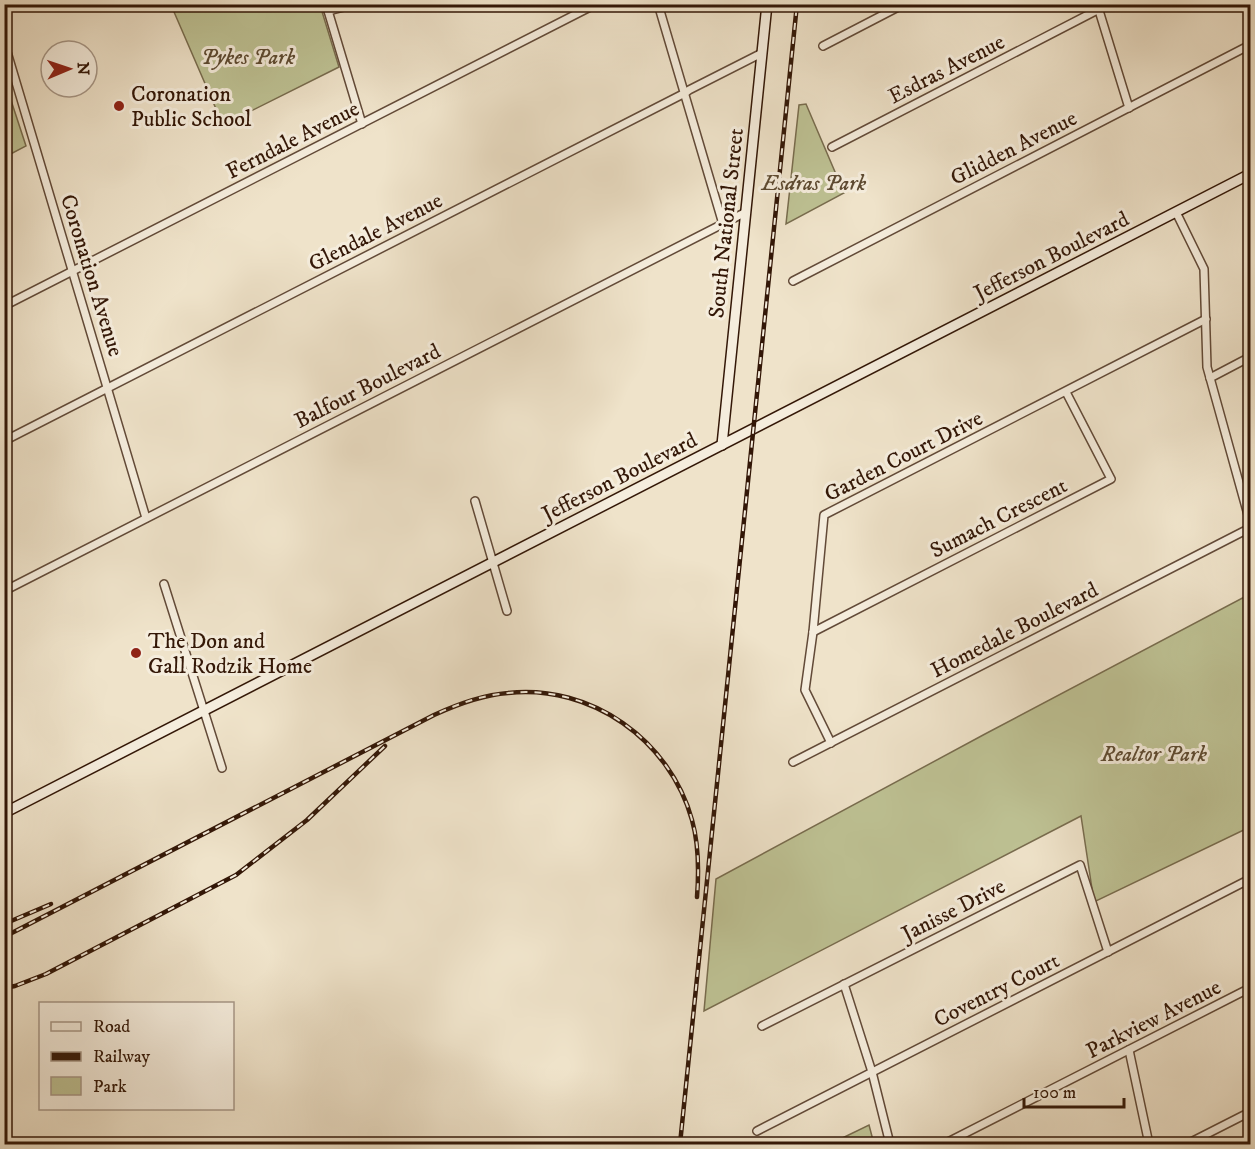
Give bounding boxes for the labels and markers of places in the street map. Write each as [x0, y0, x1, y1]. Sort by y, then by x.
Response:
place label: Coronation Public School [131, 81, 252, 133]
marker: Coronation Public School [112, 99, 126, 113]
place label: The Don and Gall Rodzik Home [148, 628, 312, 680]
marker: The Don and Gall Rodzik Home [129, 646, 143, 660]

